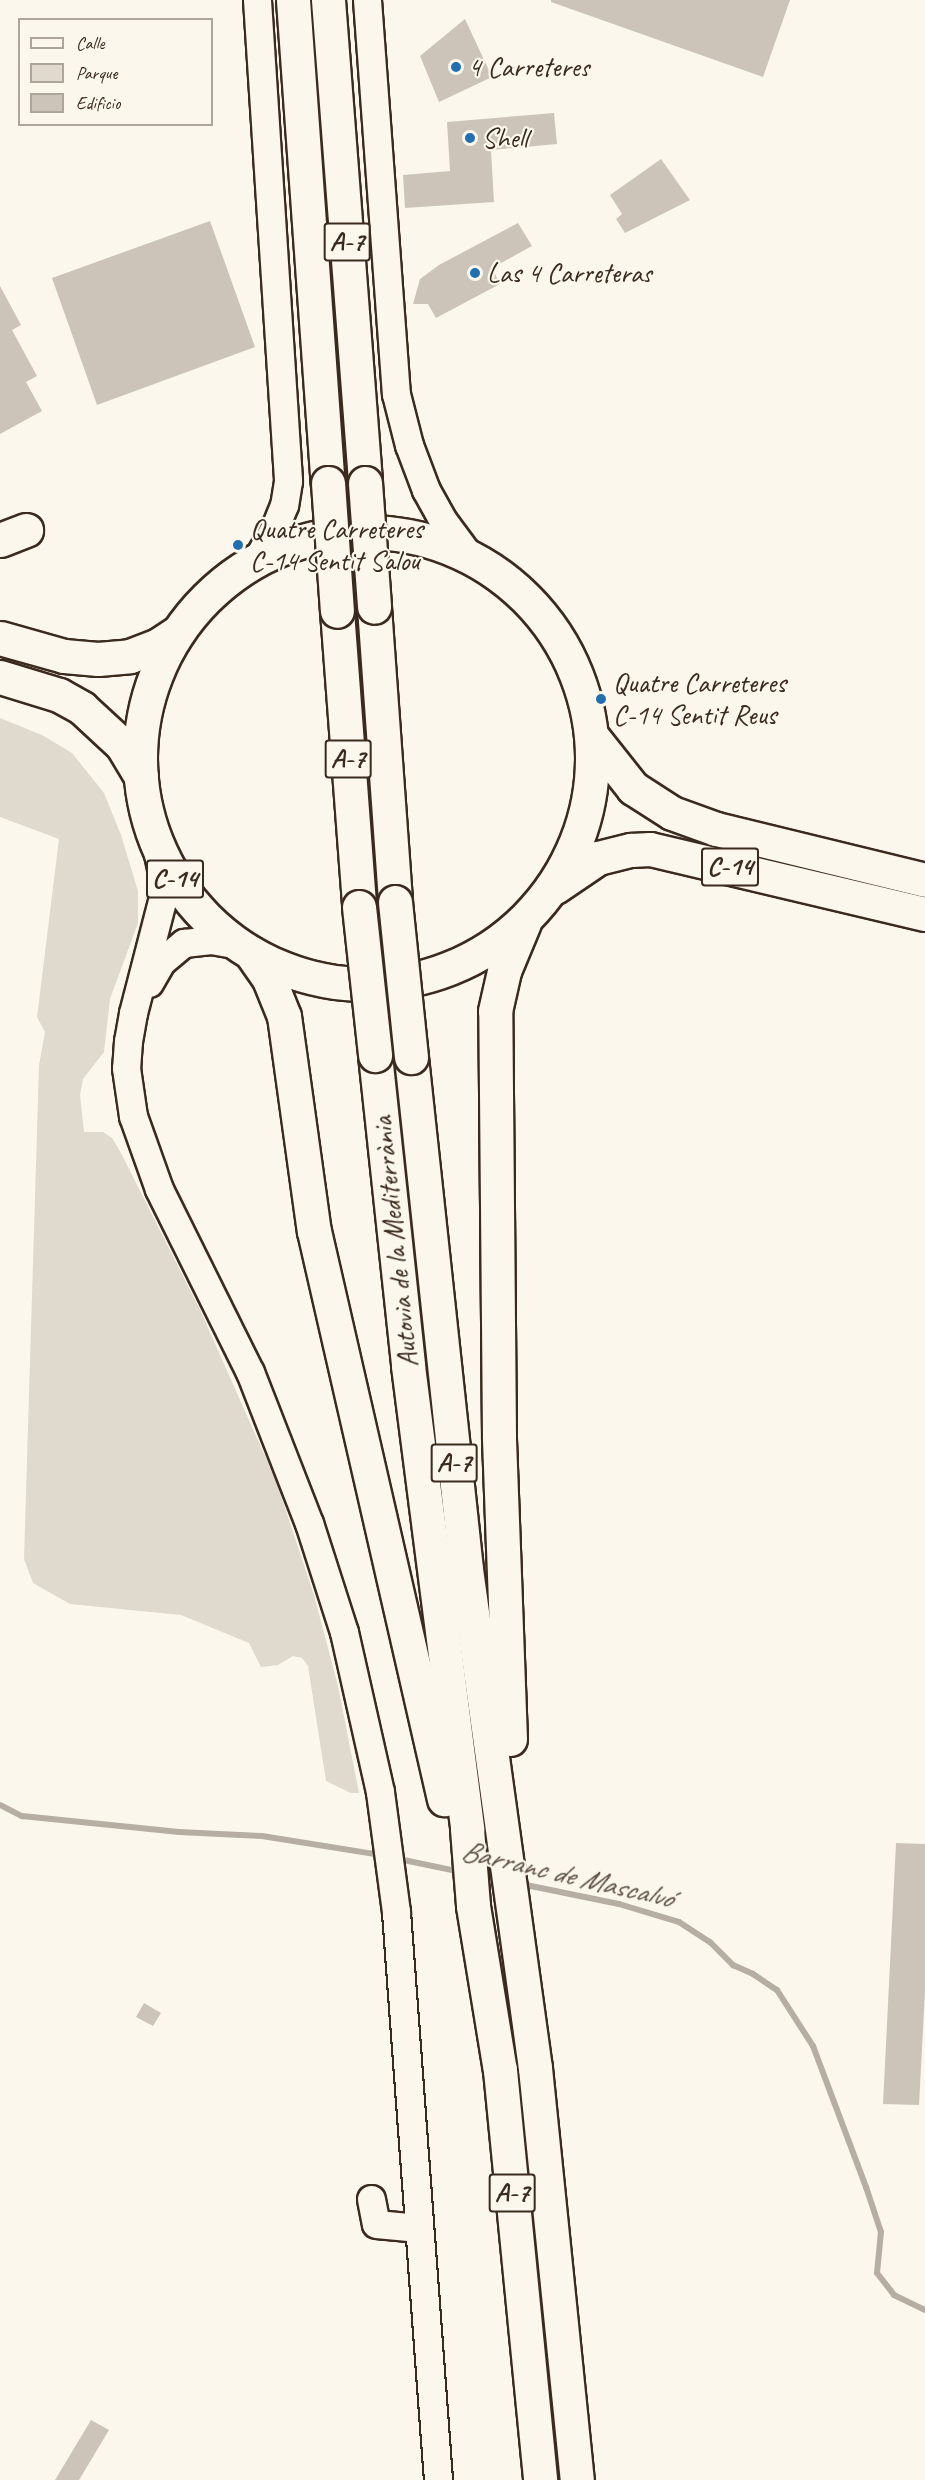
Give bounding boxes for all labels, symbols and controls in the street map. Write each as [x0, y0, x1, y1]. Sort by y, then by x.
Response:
legend [18, 18, 213, 126]
text: Calle [76, 32, 104, 54]
place label: 4 Carreteres [468, 50, 589, 84]
marker: 4 Carreteres [449, 60, 463, 74]
text: Parque [76, 62, 117, 84]
text: Edificio [76, 92, 120, 114]
place label: Shell [482, 121, 528, 155]
marker: Shell [463, 131, 477, 145]
road number: A-7 [323, 218, 371, 266]
place label: Las 4 Carreteras [487, 256, 652, 290]
marker: Las 4 Carreteras [468, 266, 482, 280]
place label: Quatre Carreteres C-14 Sentit Salou [250, 512, 423, 578]
marker: Quatre Carreteres C-14 Sentit Salou [231, 538, 245, 552]
place label: Quatre Carreteres C-14 Sentit Reus [613, 666, 786, 732]
marker: Quatre Carreteres C-14 Sentit Reus [594, 692, 608, 706]
road number: A-7 [324, 735, 372, 783]
road number: C-14 [700, 843, 760, 891]
road number: C-14 [145, 855, 205, 903]
street label: Autovia de la Mediterrània [365, 1115, 425, 1369]
road number: A-7 [430, 1439, 478, 1487]
water label: Barranc de Mascalvó [458, 1832, 676, 1916]
road number: A-7 [488, 2169, 536, 2217]

